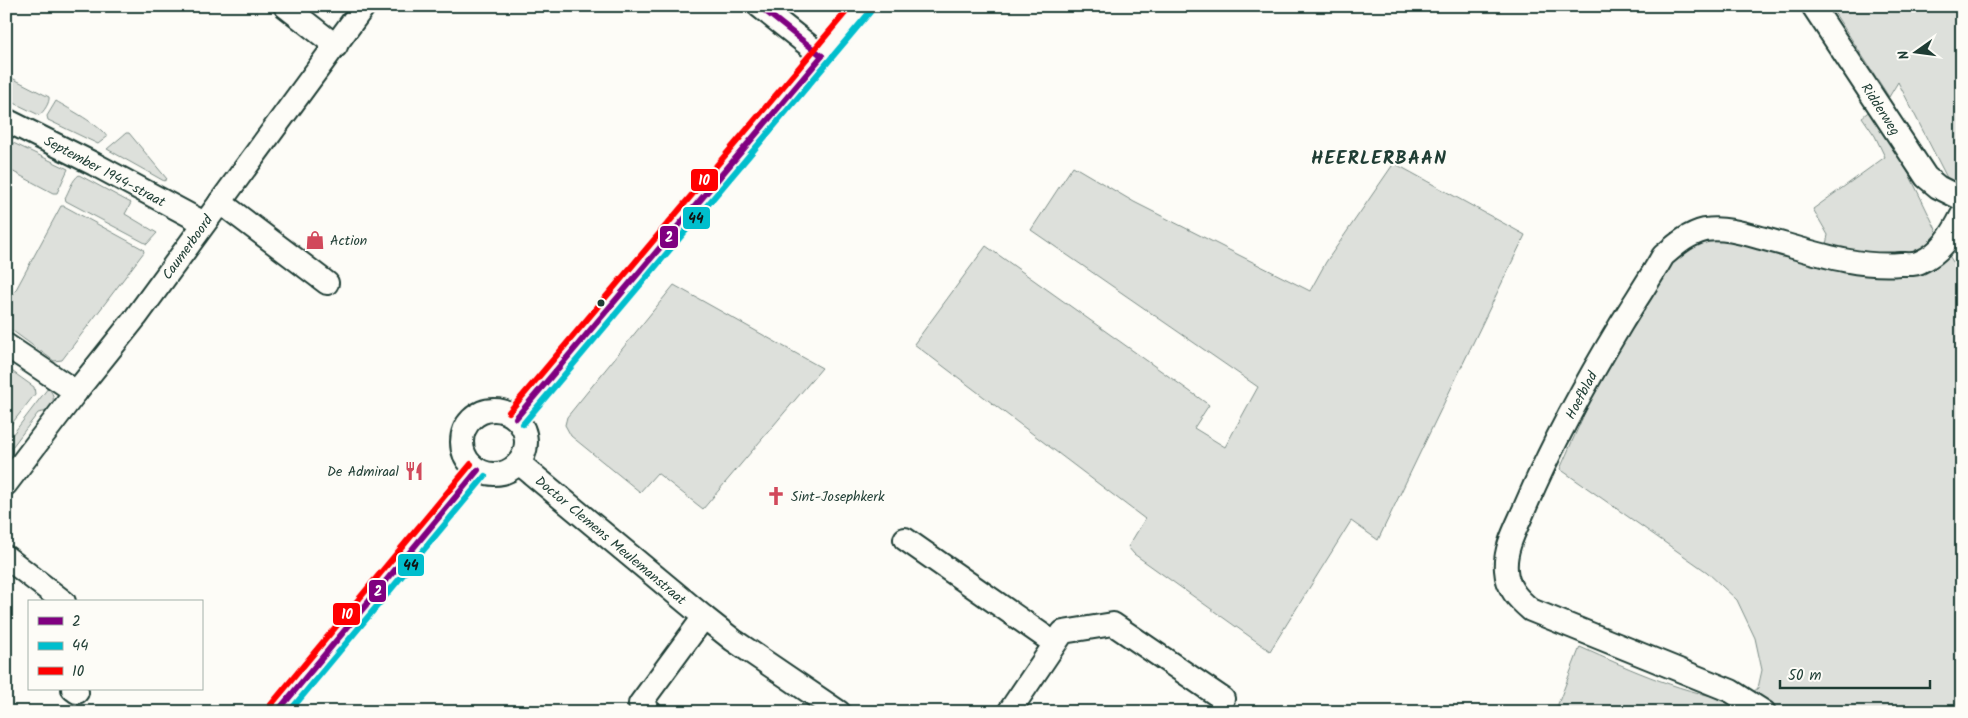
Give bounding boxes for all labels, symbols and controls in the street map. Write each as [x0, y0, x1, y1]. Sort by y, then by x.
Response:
north arrow [1890, 28, 1940, 78]
text: N [1893, 48, 1916, 62]
street label: Ridderweg [1855, 79, 1905, 140]
street label: September 1944-straat [40, 131, 170, 214]
district label: HEERLERBAAN [1311, 144, 1447, 174]
line badge: 10 [690, 168, 719, 192]
text: 10 [698, 170, 711, 192]
line badge: 44 [682, 206, 711, 230]
text: 44 [688, 208, 704, 230]
street label: Caumerboord [157, 210, 219, 285]
line badge: 2 [659, 225, 679, 249]
text: 2 [665, 227, 673, 249]
shop icon: Action [304, 229, 326, 251]
place label: Action [330, 230, 367, 252]
unlabelled marker [596, 298, 606, 308]
street label: Hoefblad [1560, 367, 1604, 423]
restaurant icon: De Admiraal [403, 460, 425, 482]
place label: De Admiraal [327, 461, 400, 483]
street label: Doctor Clemens Meulemanstraat [530, 471, 691, 611]
church icon: Sint-Josephkerk [765, 485, 787, 507]
place label: Sint-Josephkerk [791, 486, 885, 508]
line badge: 44 [397, 553, 425, 577]
text: 44 [403, 555, 419, 577]
line badge: 2 [368, 579, 387, 603]
text: 2 [374, 581, 382, 603]
legend [28, 600, 202, 690]
line badge: 10 [332, 602, 361, 626]
text: 10 [341, 604, 354, 626]
text: 2 [72, 610, 81, 634]
text: 44 [72, 634, 89, 658]
scale bar [1780, 658, 1930, 690]
text: 10 [72, 660, 85, 684]
text: 50 m [1788, 664, 1822, 688]

